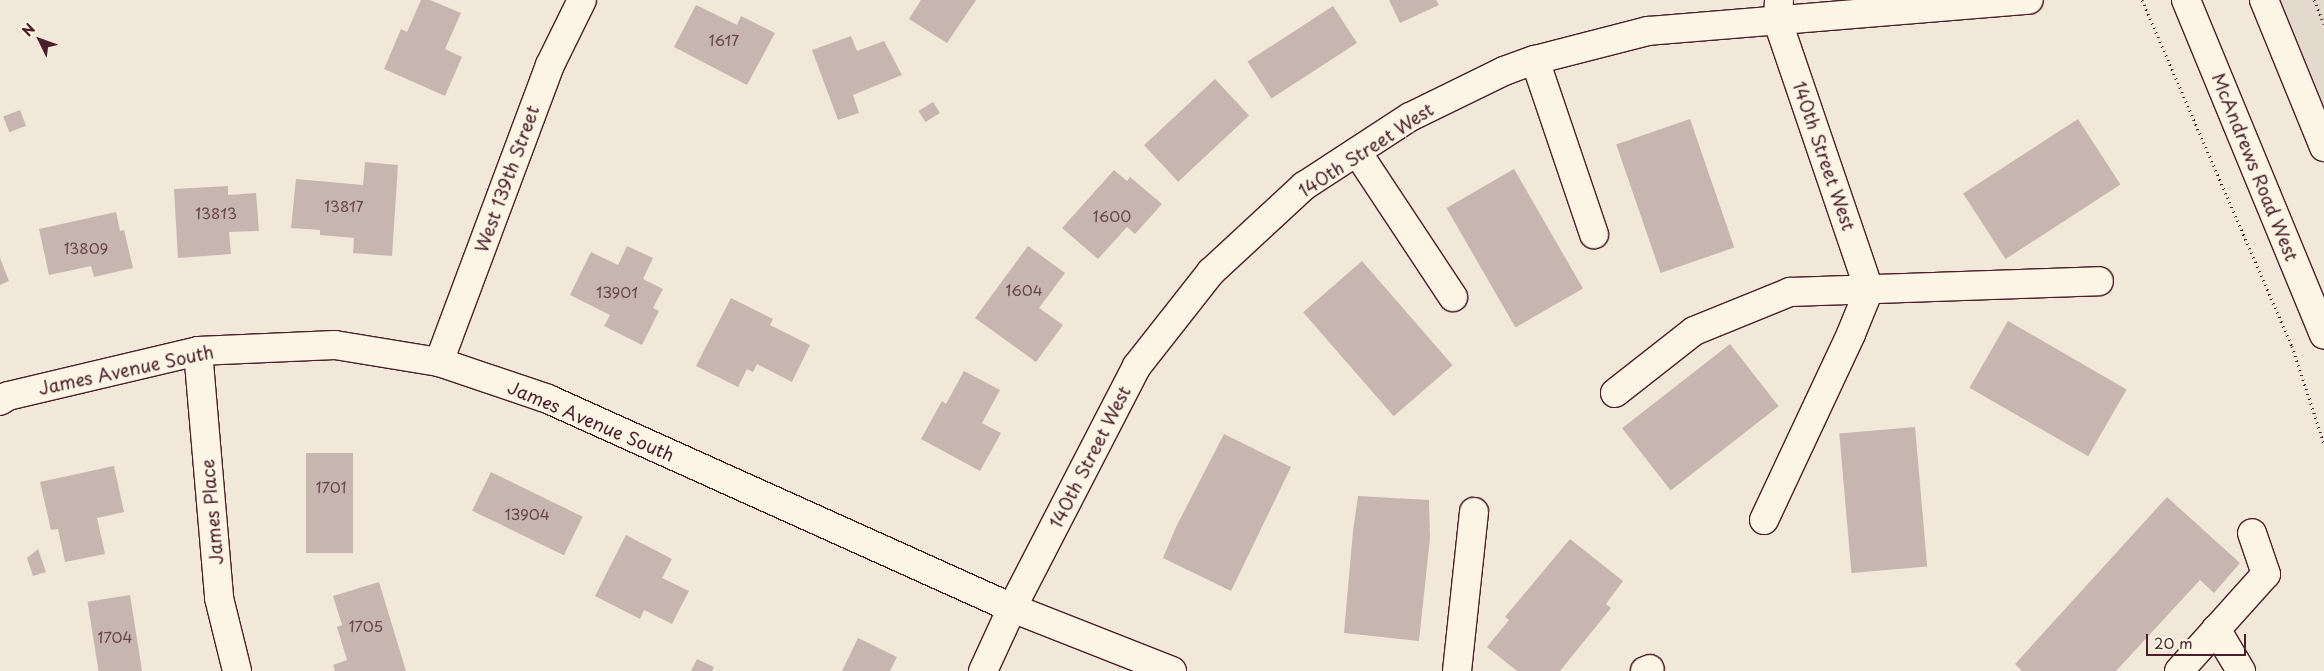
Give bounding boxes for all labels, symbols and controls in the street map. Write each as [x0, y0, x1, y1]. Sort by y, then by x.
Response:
north arrow [15, 15, 65, 65]
text: N [17, 18, 40, 41]
house number: 1617 [709, 31, 739, 49]
street label: McAndrews Road West [2208, 70, 2302, 264]
street label: 140th Street West [1788, 78, 1860, 234]
street label: 140th Street West [1294, 98, 1438, 202]
street label: West 139th Street [470, 103, 544, 255]
house number: 13817 [324, 197, 364, 215]
house number: 13813 [195, 204, 237, 222]
house number: 1600 [1093, 207, 1131, 225]
house number: 13809 [64, 239, 108, 257]
house number: 1604 [1005, 281, 1043, 299]
house number: 13901 [596, 283, 638, 301]
street label: James Avenue South [37, 341, 215, 399]
street label: James Avenue South [505, 376, 677, 466]
street label: 140th Street West [1045, 382, 1135, 532]
street label: James Place [197, 458, 227, 566]
house number: 1701 [316, 478, 346, 496]
house number: 13904 [504, 505, 550, 523]
house number: 1705 [349, 617, 383, 635]
scale bar [2149, 624, 2249, 656]
house number: 1704 [98, 628, 132, 646]
text: 20 m [2154, 631, 2193, 654]

